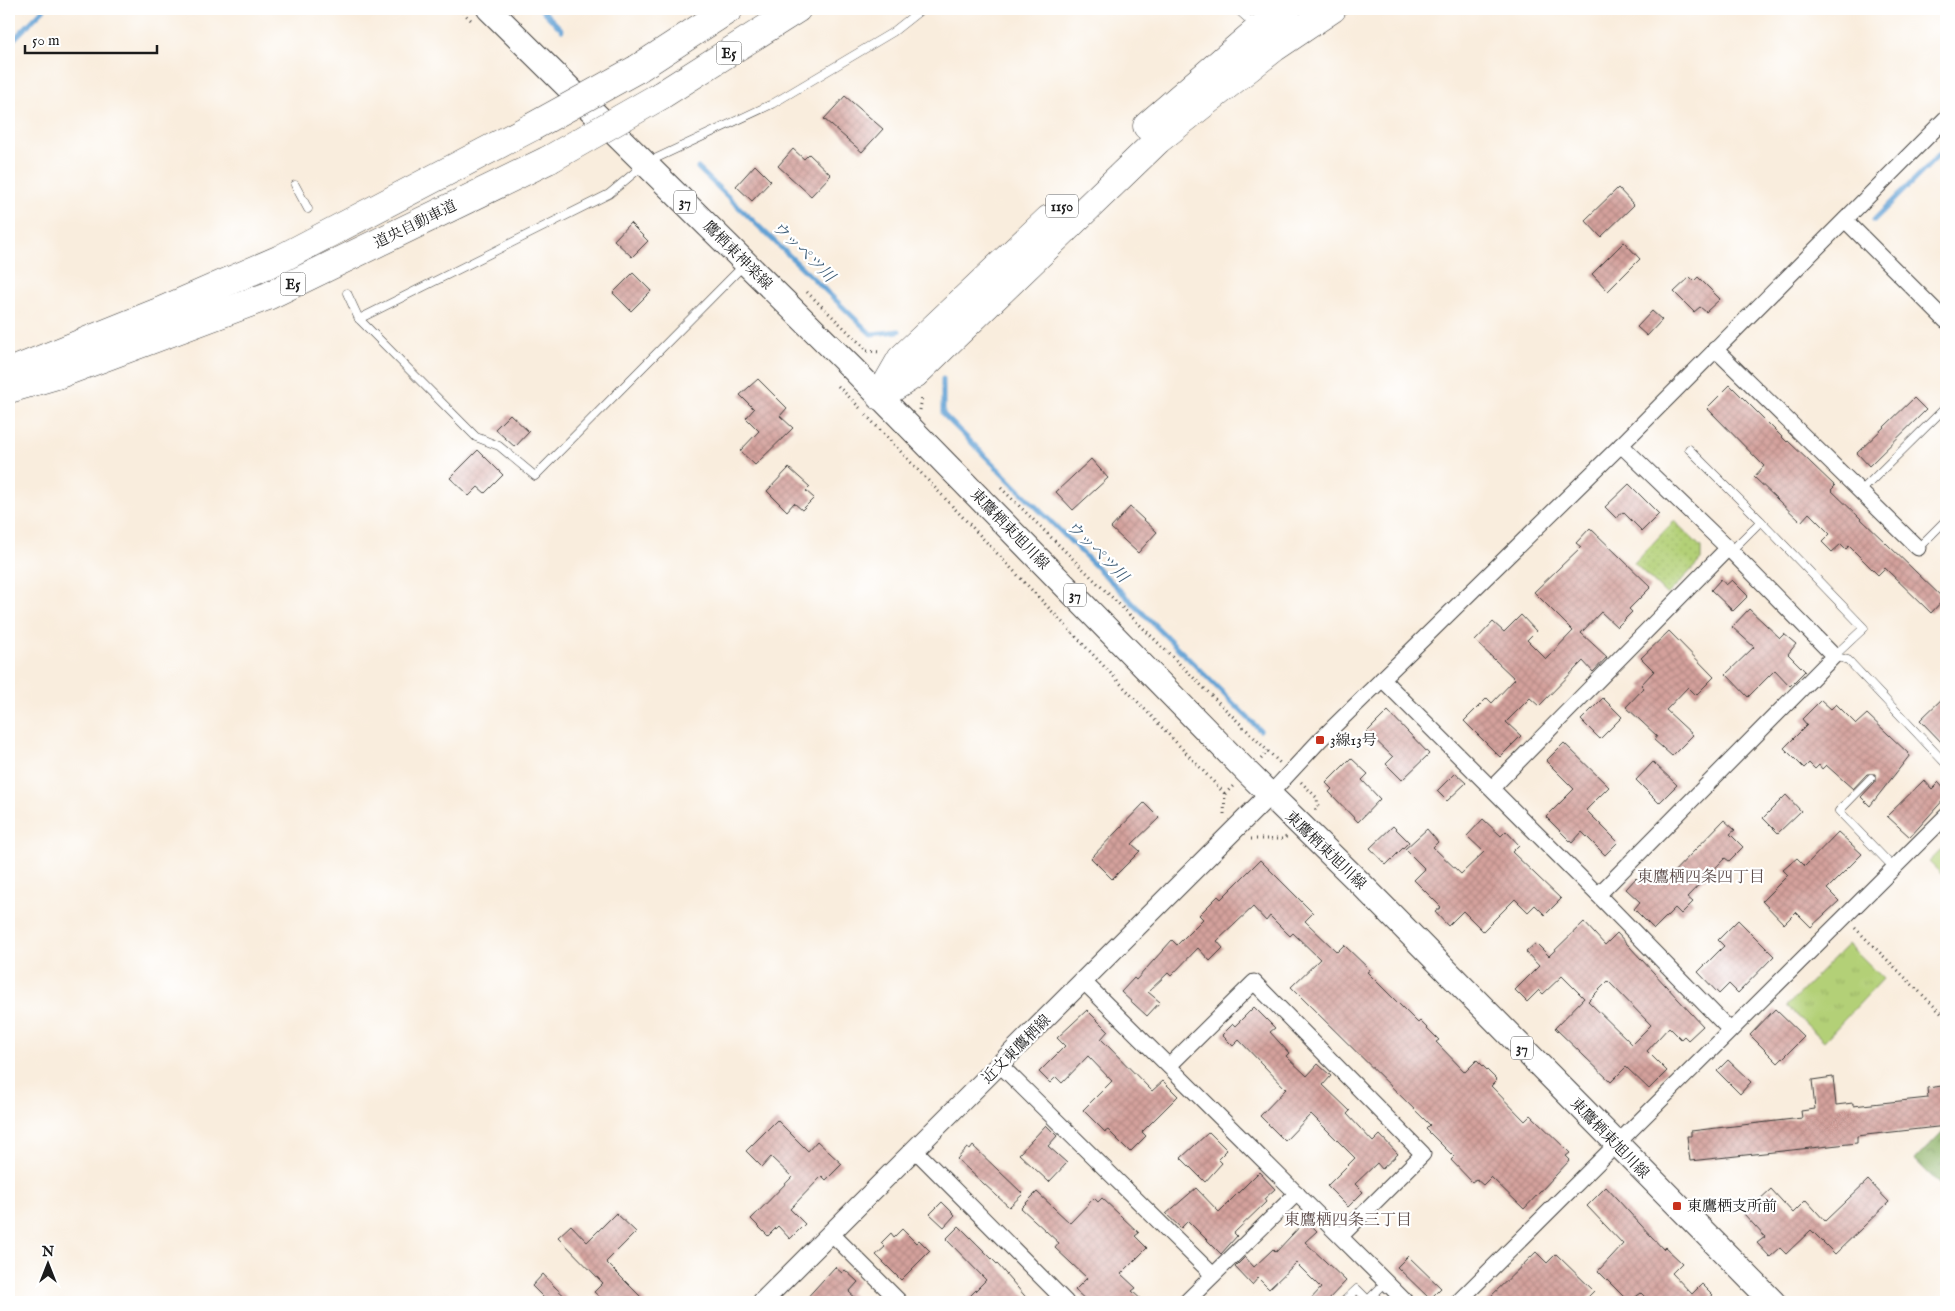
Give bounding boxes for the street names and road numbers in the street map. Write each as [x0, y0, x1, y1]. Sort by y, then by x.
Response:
road number: E5 [716, 42, 742, 64]
road number: 37 [674, 190, 696, 213]
road number: 1150 [1046, 195, 1078, 218]
street label: 道央自動車道 [371, 196, 460, 253]
street label: 鷹栖東神楽線 [699, 217, 776, 294]
road number: E5 [280, 272, 306, 296]
street label: 東鷹栖東旭川線 [966, 485, 1053, 574]
road number: 37 [1064, 584, 1086, 606]
street label: 東鷹栖東旭川線 [1281, 807, 1370, 894]
street label: 近文東鷹栖線 [978, 1011, 1055, 1088]
road number: 37 [1511, 1036, 1533, 1060]
street label: 東鷹栖東旭川線 [1566, 1094, 1653, 1183]

